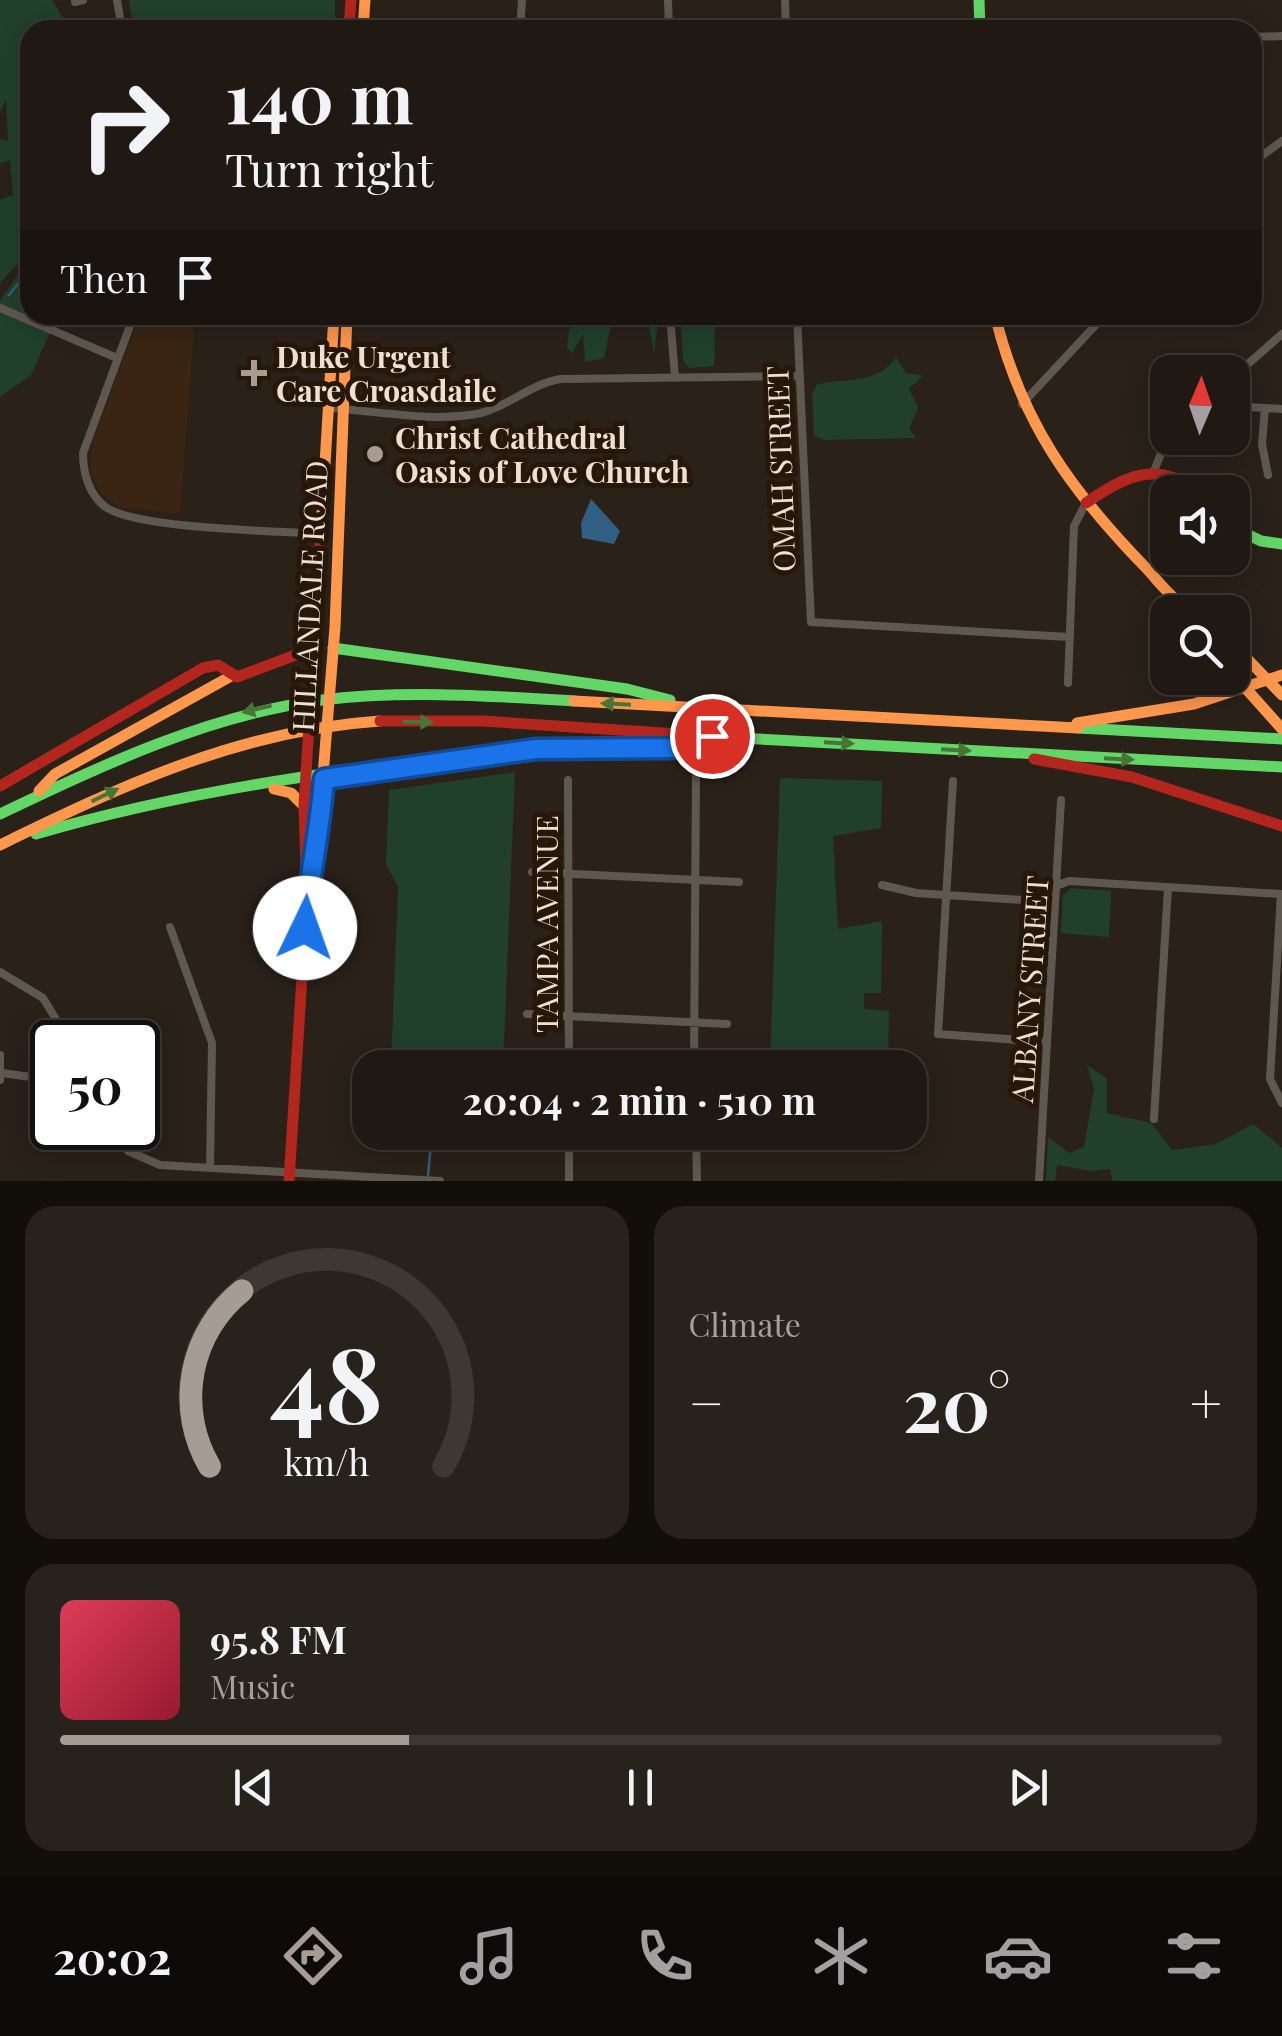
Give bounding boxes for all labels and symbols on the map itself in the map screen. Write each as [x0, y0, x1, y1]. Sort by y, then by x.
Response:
place label: Duke Urgent Care Croasdaile [276, 336, 497, 410]
north arrow [1150, 355, 1250, 455]
marker: Duke Urgent Care Croasdaile [241, 360, 267, 386]
street label: OMAH STREET [756, 365, 804, 573]
place label: Christ Cathedral Oasis of Love Church [395, 417, 689, 491]
marker: Christ Cathedral Oasis of Love Church [364, 443, 386, 465]
street label: HILLANDALE ROAD [282, 459, 336, 733]
pin [670, 694, 755, 779]
one-way arrow [599, 696, 631, 712]
one-way arrow [241, 702, 272, 718]
one-way arrow [403, 714, 435, 730]
one-way arrow [824, 735, 856, 751]
one-way arrow [940, 742, 972, 758]
one-way arrow [1103, 751, 1135, 767]
one-way arrow [91, 786, 120, 803]
street label: TAMPA AVENUE [526, 815, 566, 1033]
street label: ALBANY STREET [1001, 874, 1057, 1105]
position arrow [253, 876, 357, 980]
speed limit sign: 50 [30, 1020, 160, 1150]

